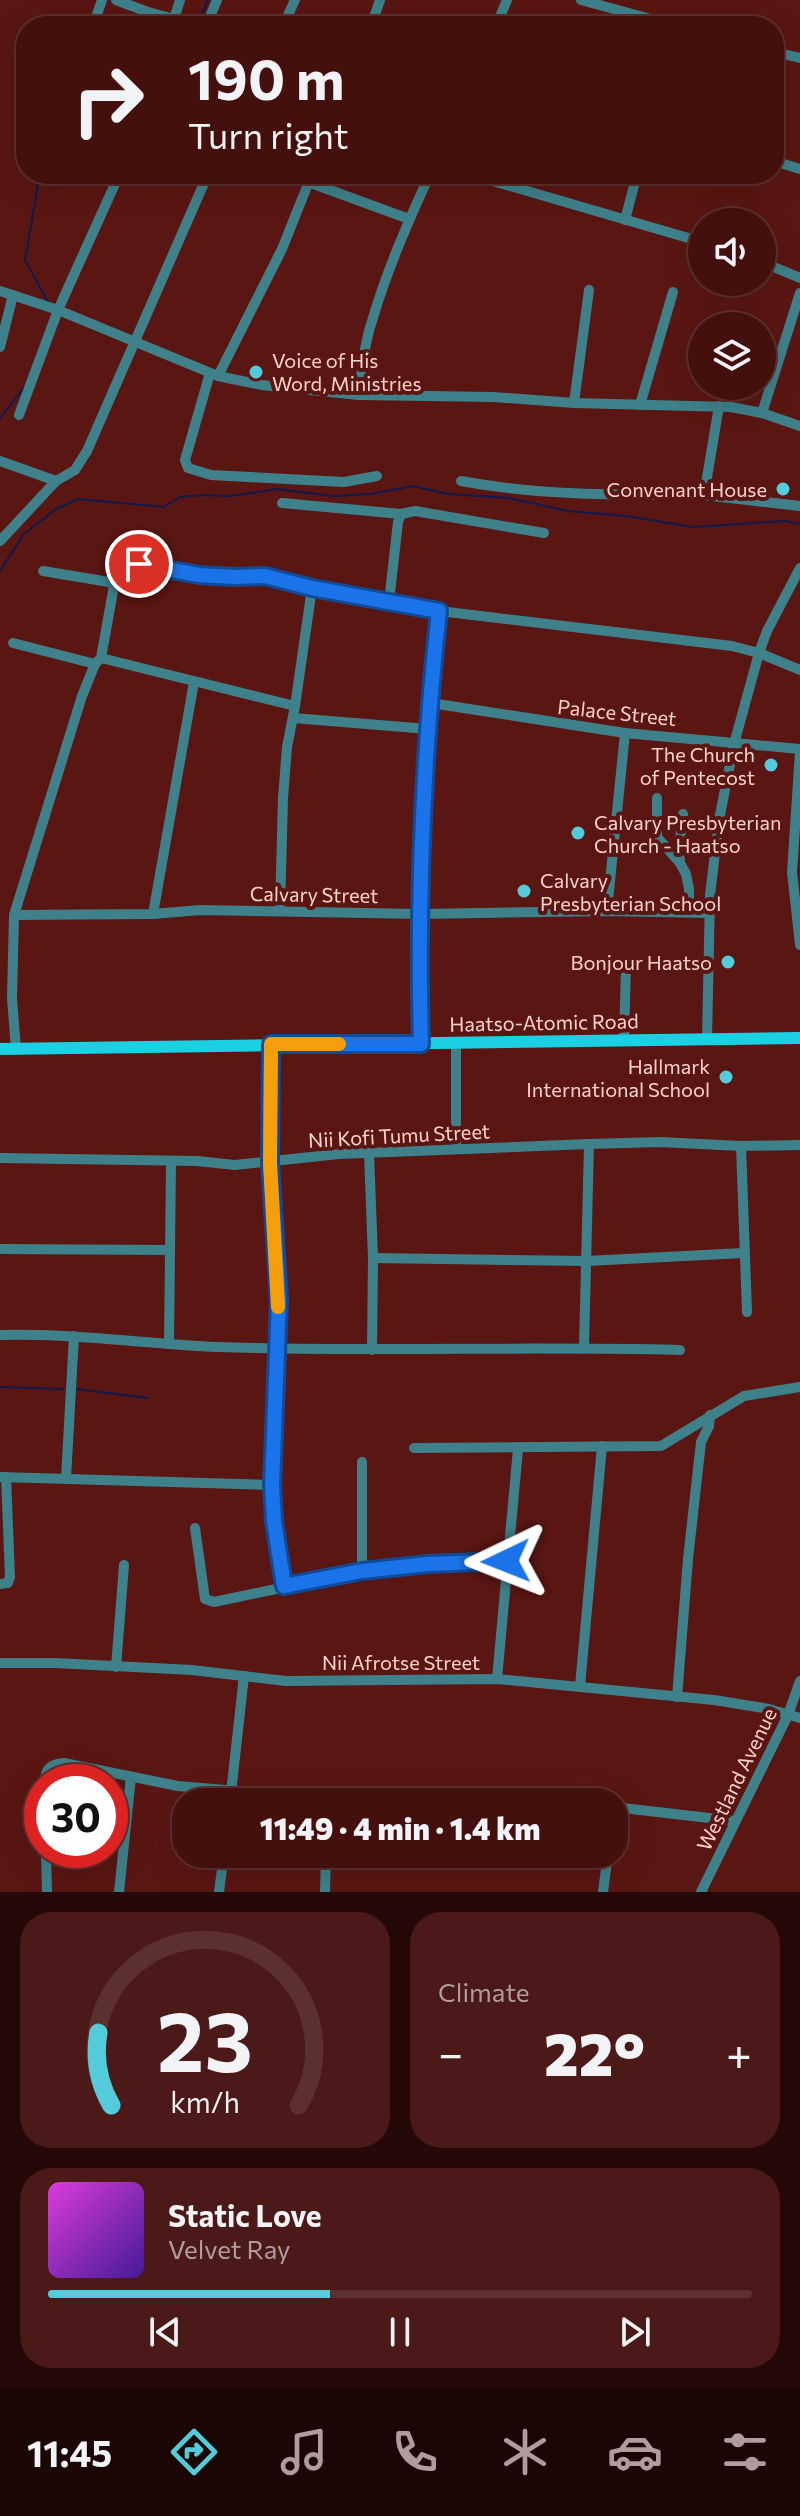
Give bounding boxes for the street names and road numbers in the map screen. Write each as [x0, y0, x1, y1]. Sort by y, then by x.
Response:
street label: Palace Street [556, 694, 678, 730]
street label: Calvary Street [250, 881, 378, 907]
street label: Haatso-Atomic Road [449, 1008, 639, 1036]
street label: Nii Kofi Tumu Street [308, 1118, 490, 1152]
street label: Nii Afrotse Street [322, 1650, 480, 1674]
street label: Westland Avenue [691, 1704, 781, 1854]

